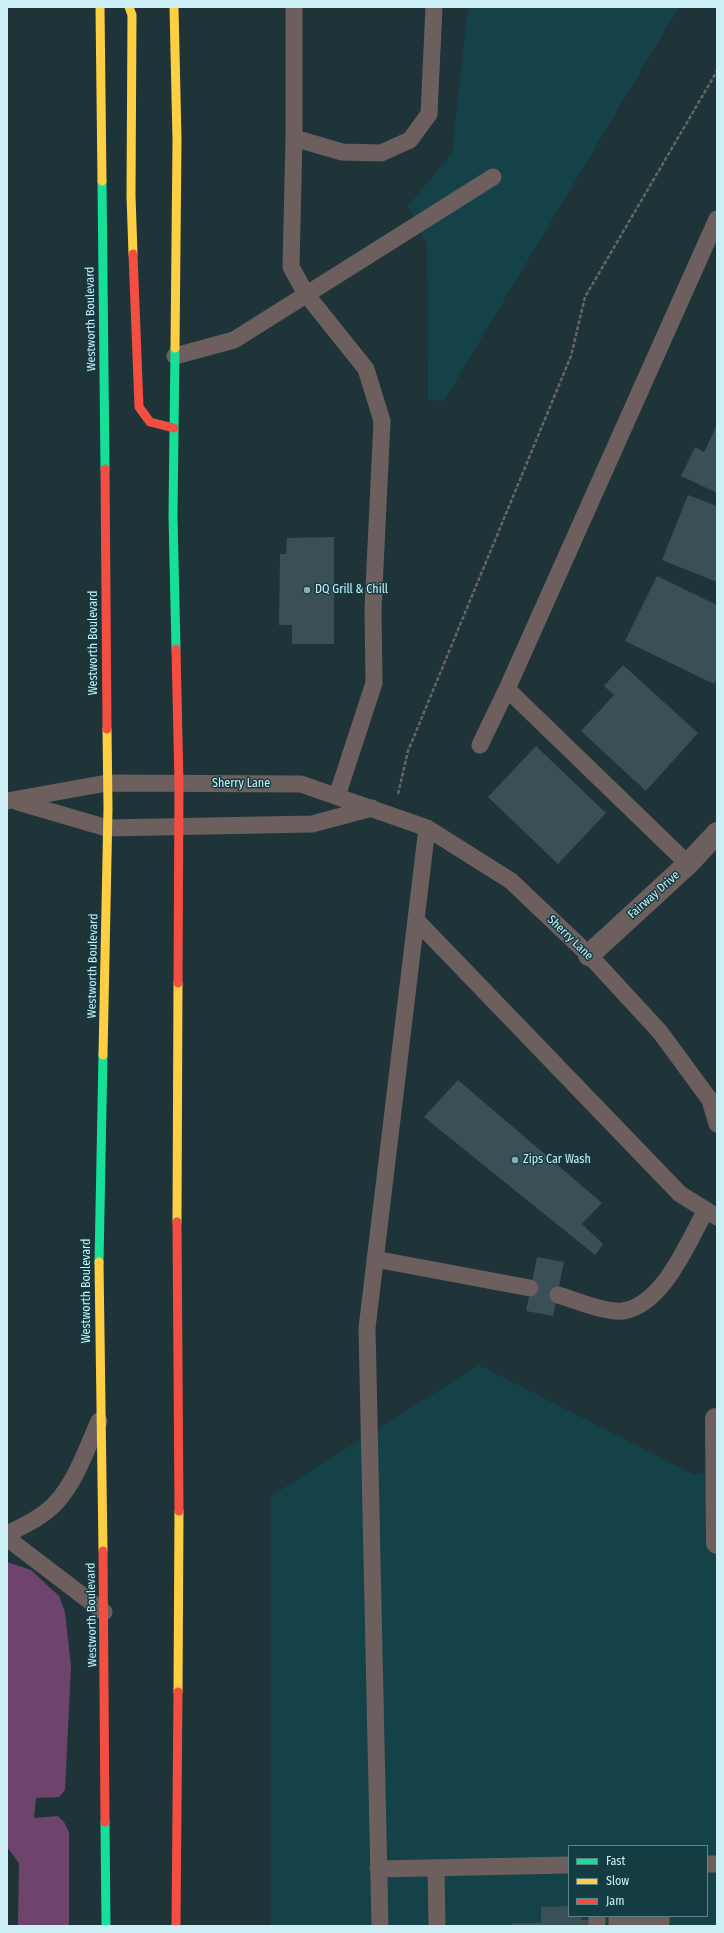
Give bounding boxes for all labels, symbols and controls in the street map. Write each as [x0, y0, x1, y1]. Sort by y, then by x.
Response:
street label: Westworth Boulevard [83, 267, 99, 371]
place label: DQ Grill & Chill [315, 583, 388, 597]
marker: DQ Grill & Chill [302, 585, 312, 595]
street label: Westworth Boulevard [87, 591, 101, 695]
street label: Sherry Lane [212, 777, 270, 791]
street label: Fairway Drive [625, 868, 683, 922]
street label: Sherry Lane [544, 913, 596, 963]
street label: Westworth Boulevard [85, 914, 101, 1018]
place label: Zips Car Wash [523, 1153, 591, 1167]
marker: Zips Car Wash [510, 1155, 520, 1165]
street label: Westworth Boulevard [80, 1239, 94, 1343]
street label: Westworth Boulevard [84, 1563, 100, 1667]
legend [568, 1845, 708, 1917]
text: Fast [606, 1854, 625, 1868]
text: Slow [606, 1874, 629, 1888]
text: Jam [606, 1894, 624, 1908]

